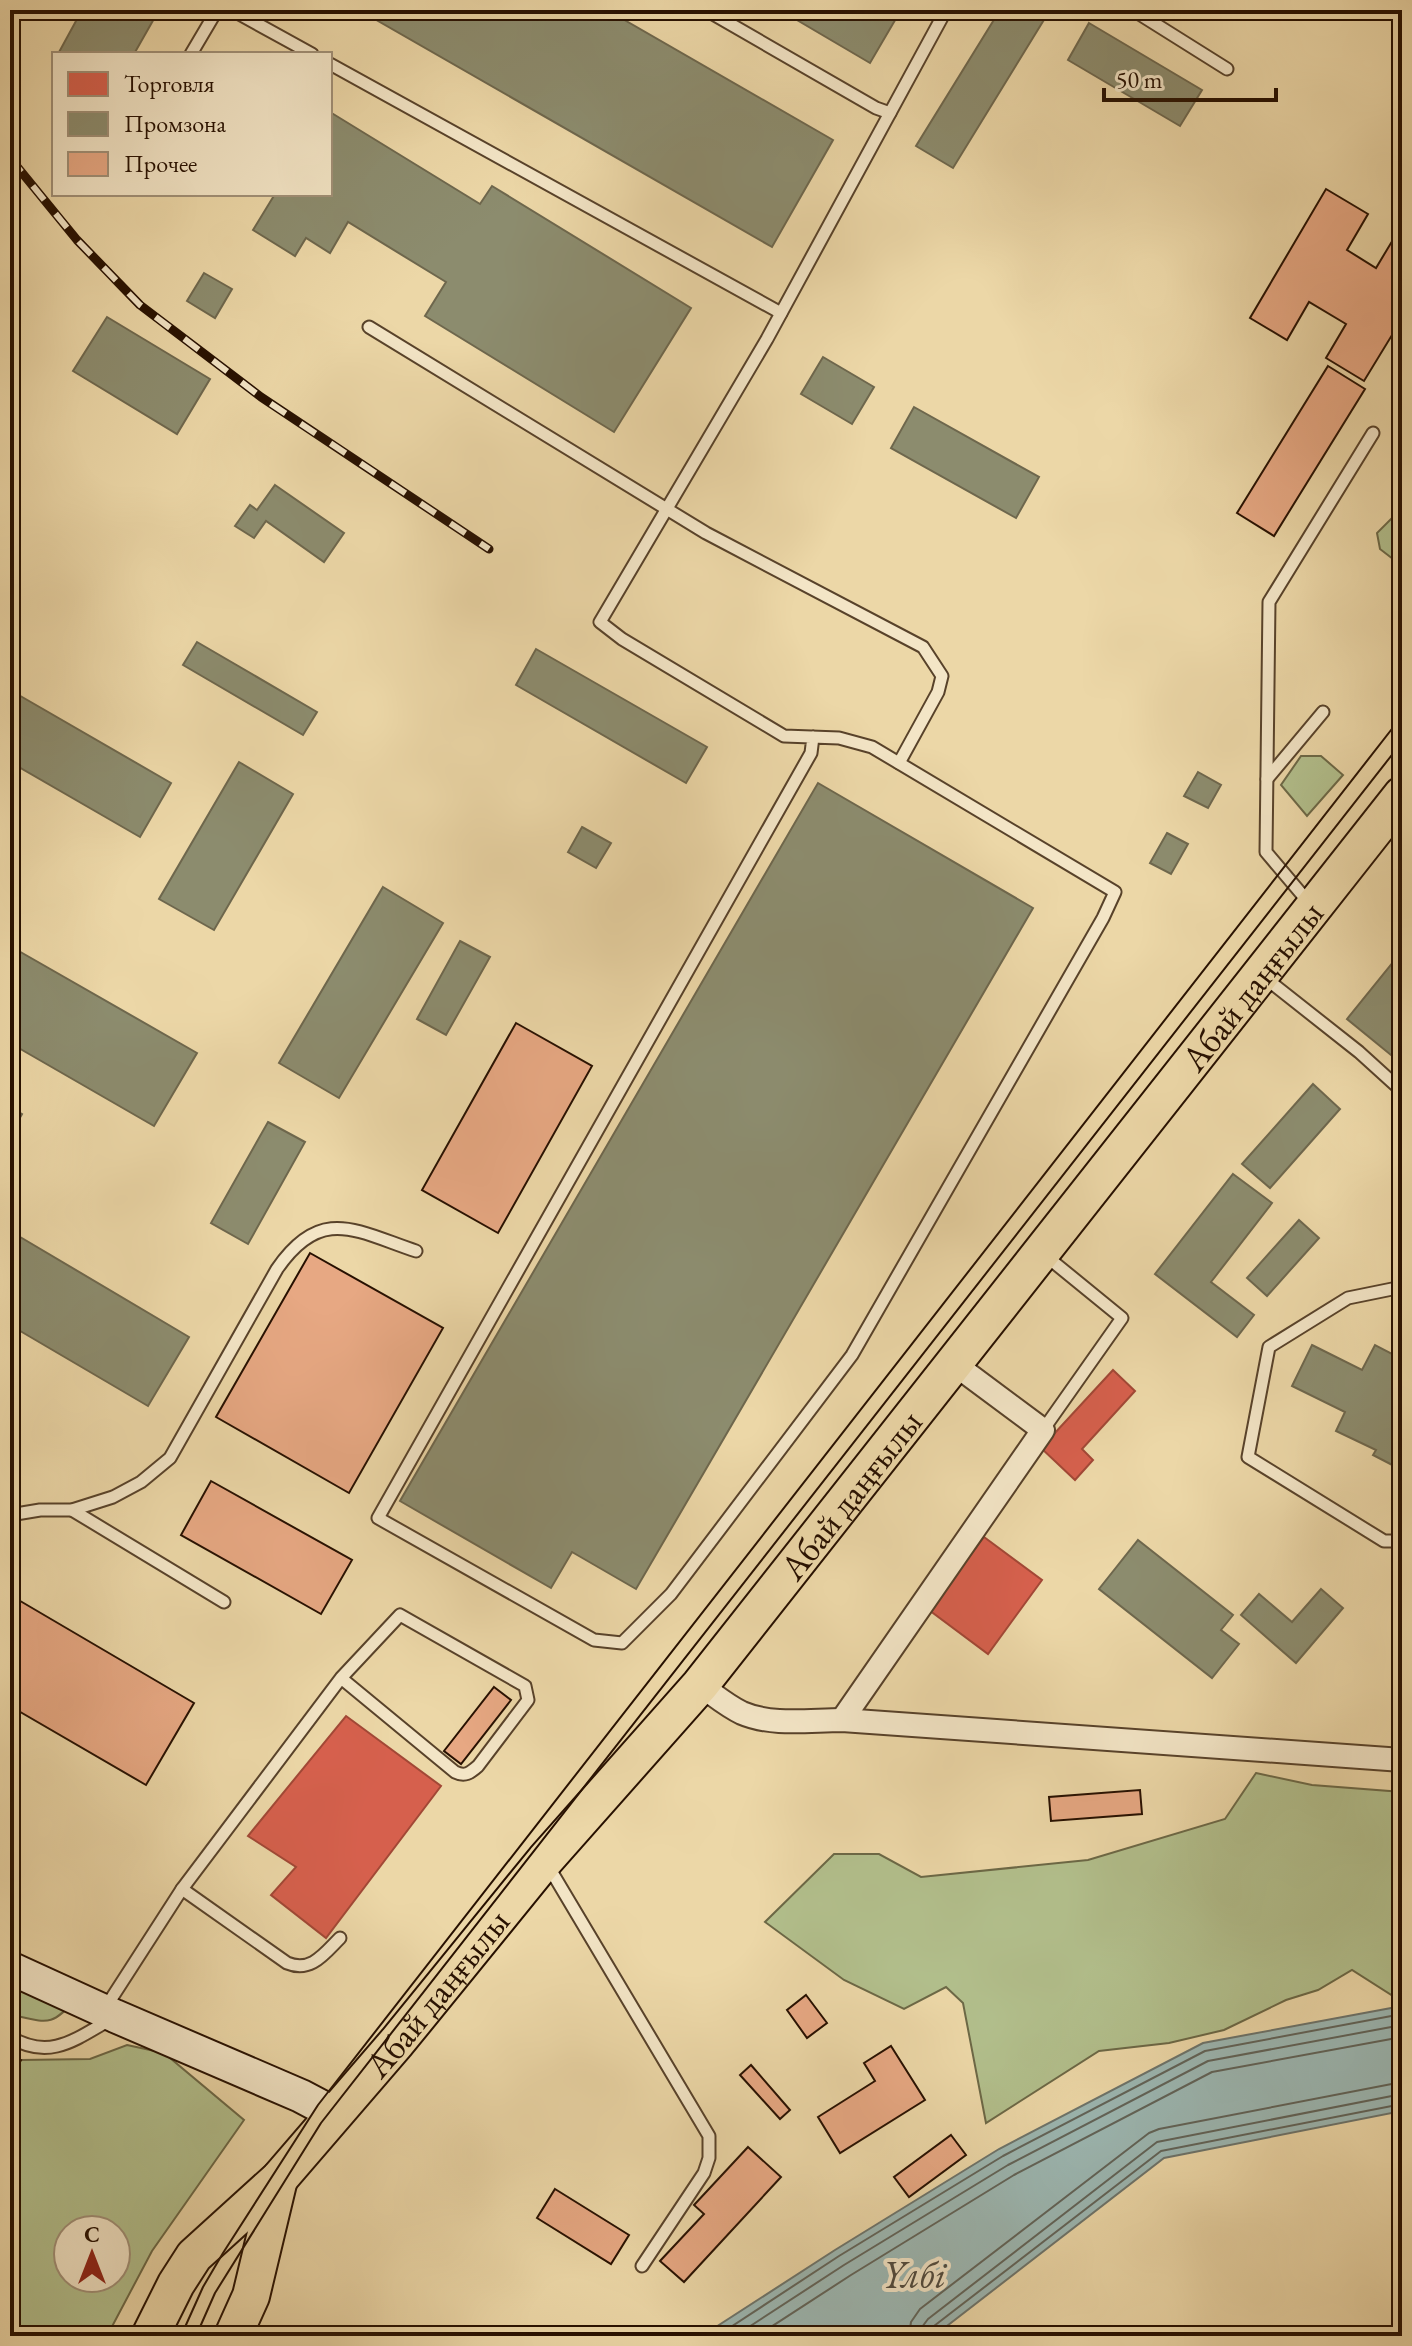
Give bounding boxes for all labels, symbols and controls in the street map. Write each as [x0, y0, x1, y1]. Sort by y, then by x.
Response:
legend [52, 52, 332, 196]
scale bar [1104, 52, 1276, 102]
text: 50 m [1116, 64, 1163, 95]
text: Торговля [124, 68, 215, 99]
text: Промзона [124, 108, 227, 139]
text: Прочее [124, 148, 197, 179]
street label: Абай даңғылы [1170, 891, 1334, 1082]
street label: Абай даңғылы [768, 1400, 932, 1590]
street label: Абай даңғылы [353, 1899, 520, 2088]
north arrow [52, 2214, 132, 2294]
text: С [84, 2220, 100, 2249]
water label: Үлбі [882, 2249, 948, 2298]

